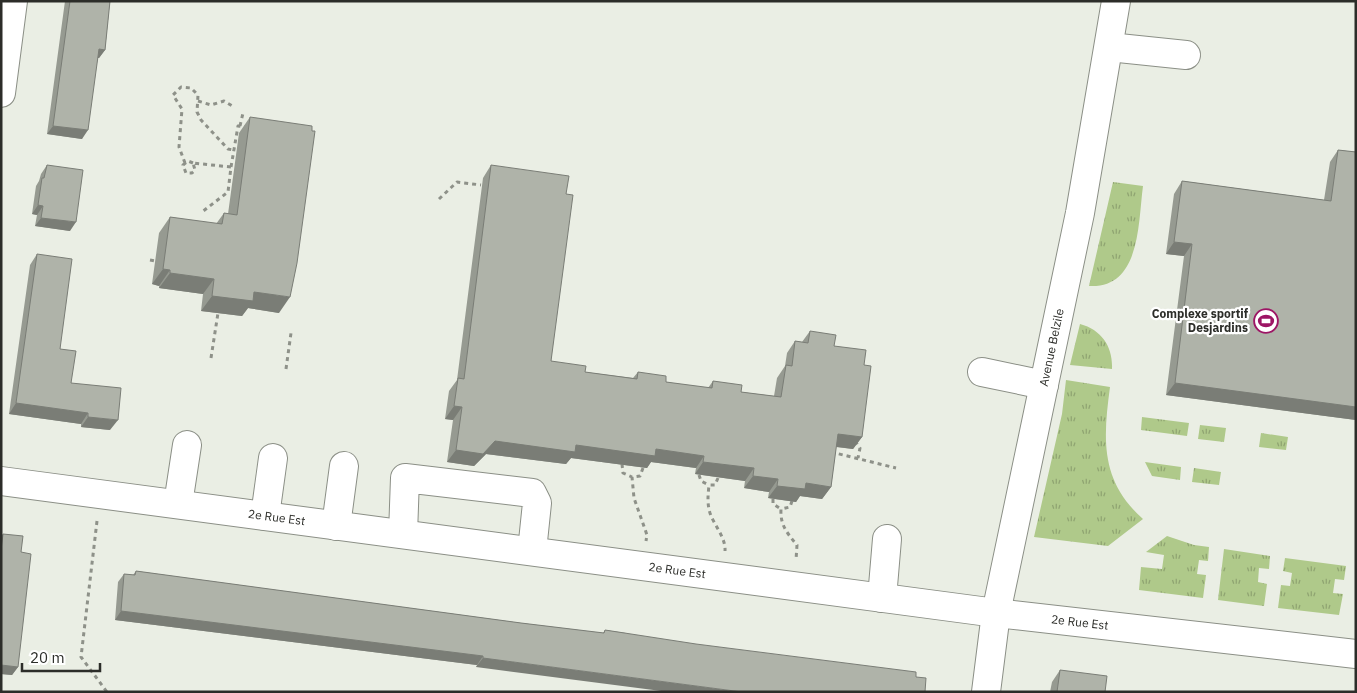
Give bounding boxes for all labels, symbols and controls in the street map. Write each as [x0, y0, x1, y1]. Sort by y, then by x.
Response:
place label: Complexe sportif Desjardins [1152, 306, 1249, 335]
street label: Avenue Belzile [1036, 307, 1067, 388]
sports icon: Complexe sportif Desjardins [1253, 308, 1279, 334]
street label: 2e Rue Est [247, 506, 306, 528]
street label: 2e Rue Est [648, 559, 707, 581]
street label: 2e Rue Est [1050, 611, 1109, 633]
scale bar [22, 640, 100, 672]
text: 20 m [30, 648, 65, 667]

